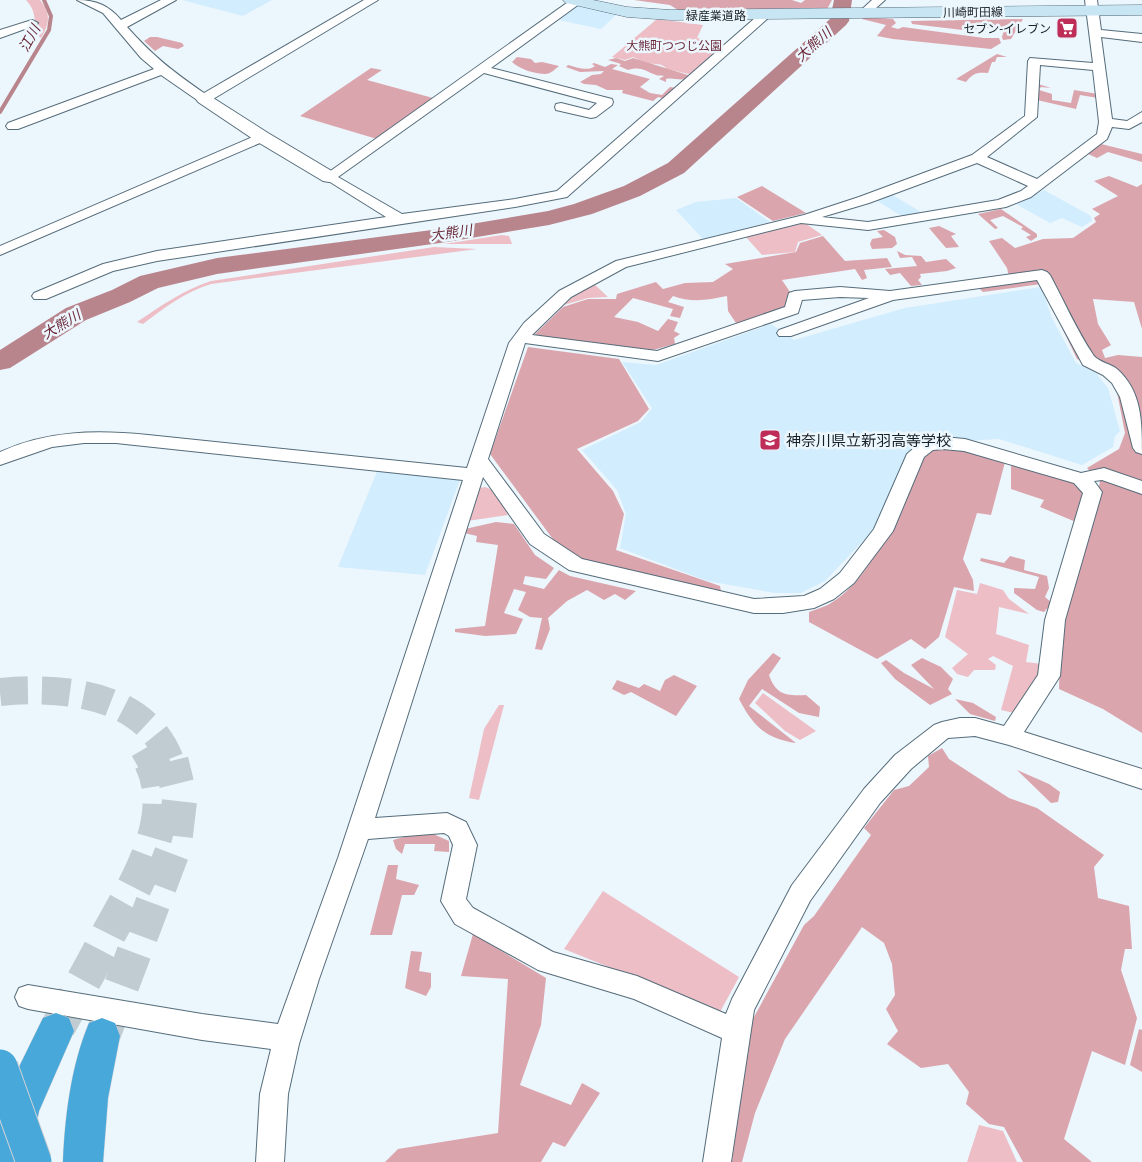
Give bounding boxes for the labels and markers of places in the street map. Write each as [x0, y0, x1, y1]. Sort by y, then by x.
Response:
supermarket icon: セブン-イレブン [1055, 16, 1079, 40]
place label: セブン-イレブン [963, 20, 1051, 37]
school or university icon: 神奈川県立新羽高等学校 [758, 428, 782, 452]
place label: 神奈川県立新羽高等学校 [786, 430, 951, 450]

